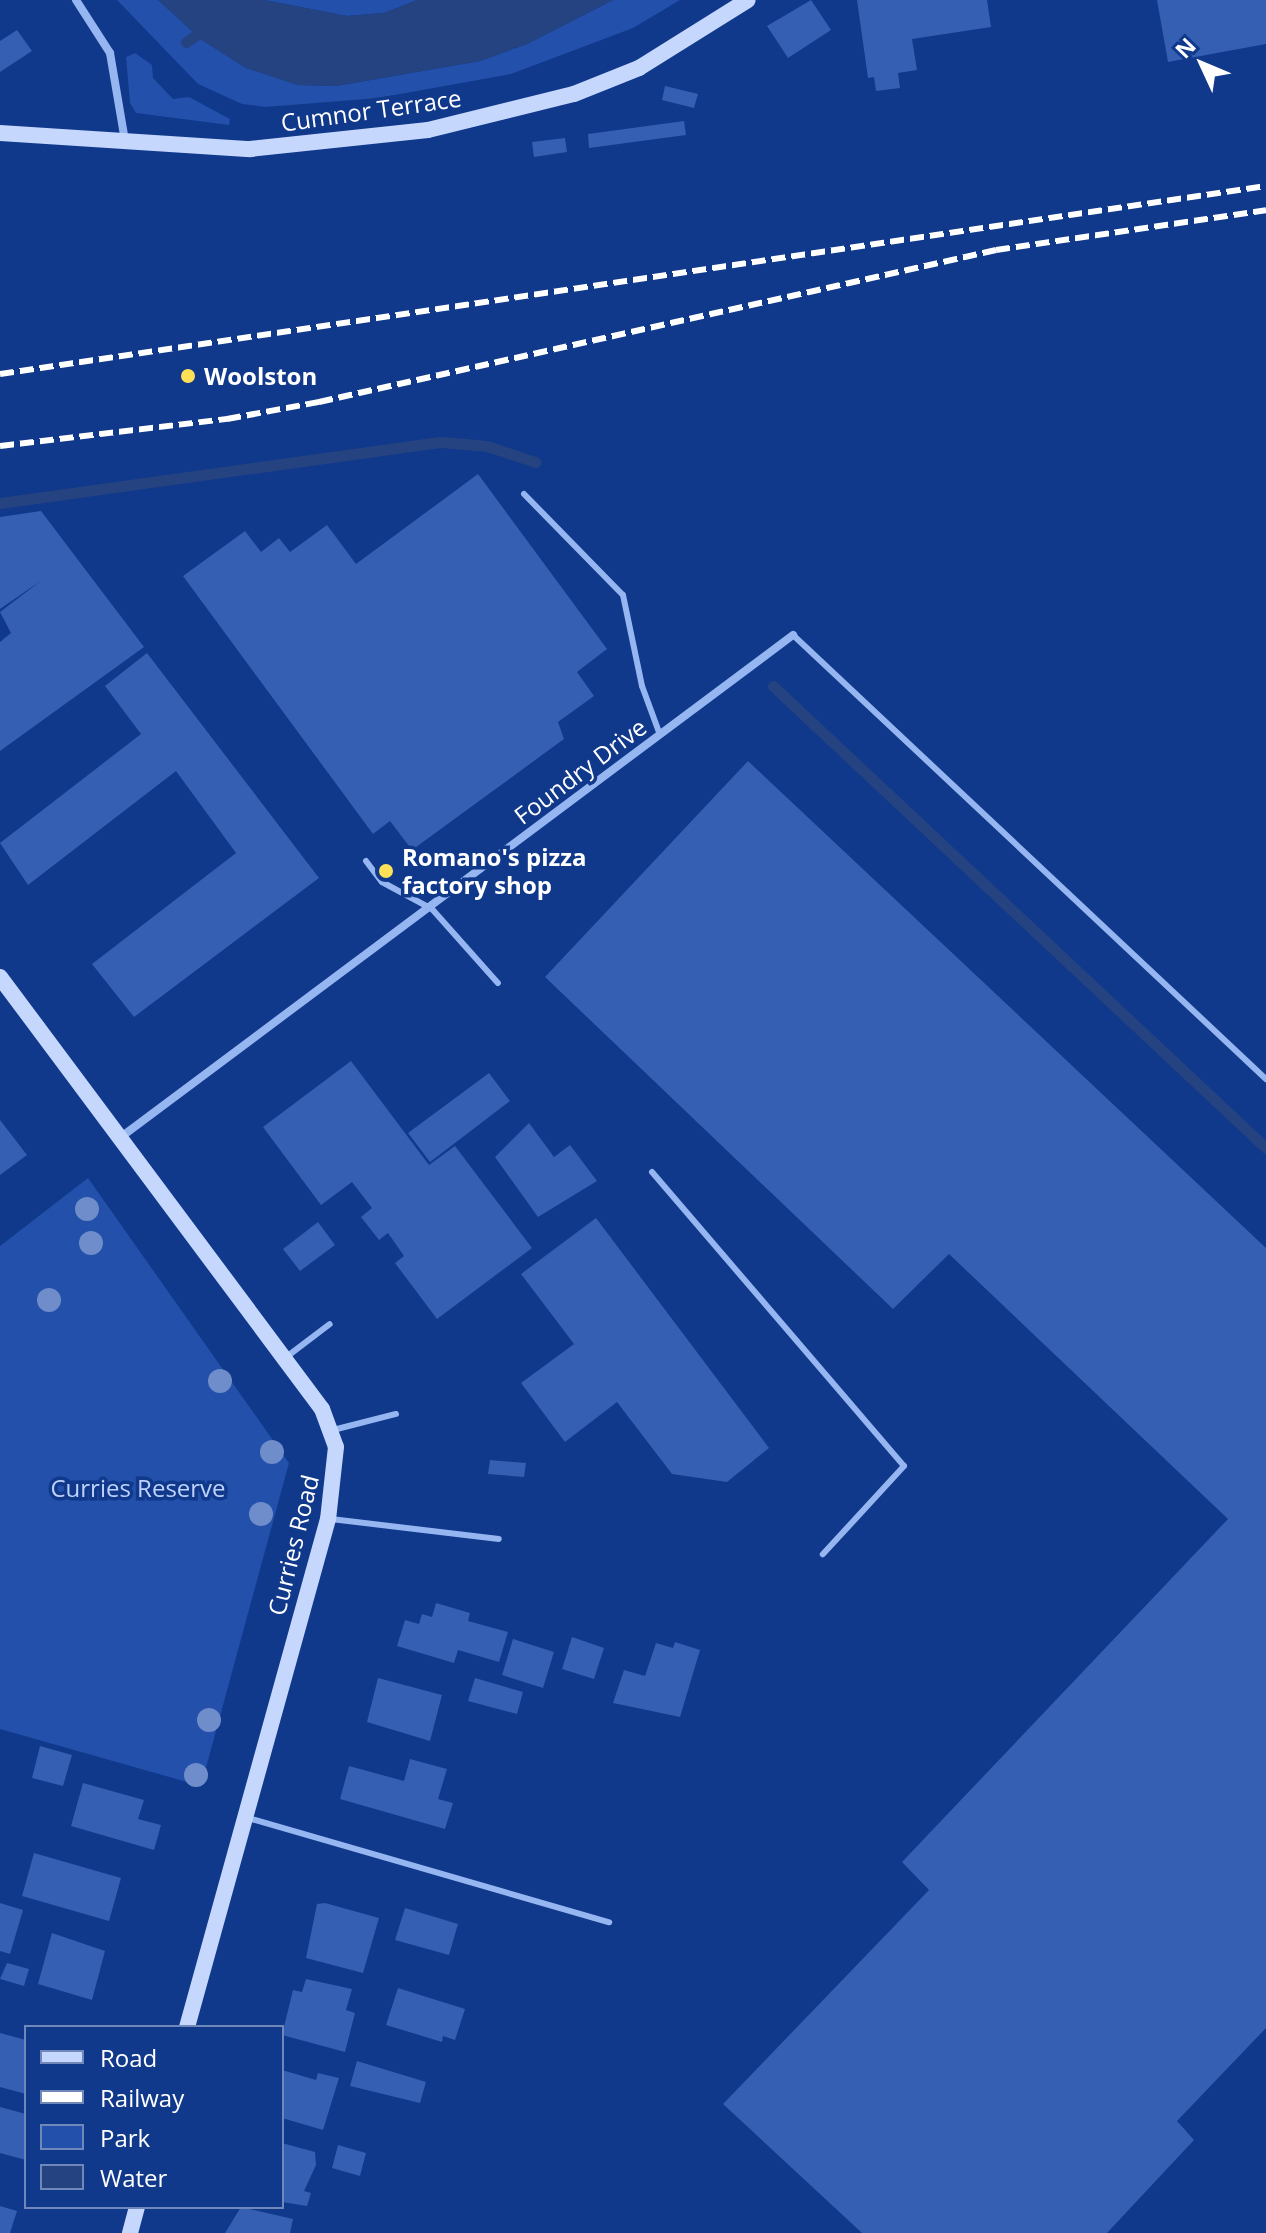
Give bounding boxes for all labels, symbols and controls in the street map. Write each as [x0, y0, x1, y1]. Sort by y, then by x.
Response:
north arrow [1162, 24, 1242, 104]
text: N [1168, 30, 1202, 64]
street label: Cumnor Terrace [279, 83, 463, 137]
place label: Woolston [204, 362, 317, 390]
marker: Woolston [179, 367, 197, 385]
street label: Foundry Drive [508, 712, 652, 830]
place label: Romano's pizza factory shop [402, 843, 586, 899]
marker: Romano's pizza factory shop [377, 862, 395, 880]
street label: Curries Road [262, 1472, 324, 1618]
park label: Curries Reserve [50, 1474, 226, 1502]
legend [24, 2025, 284, 2209]
text: Road [100, 2041, 157, 2074]
text: Railway [100, 2081, 184, 2114]
text: Park [100, 2121, 150, 2154]
text: Water [100, 2161, 167, 2194]

